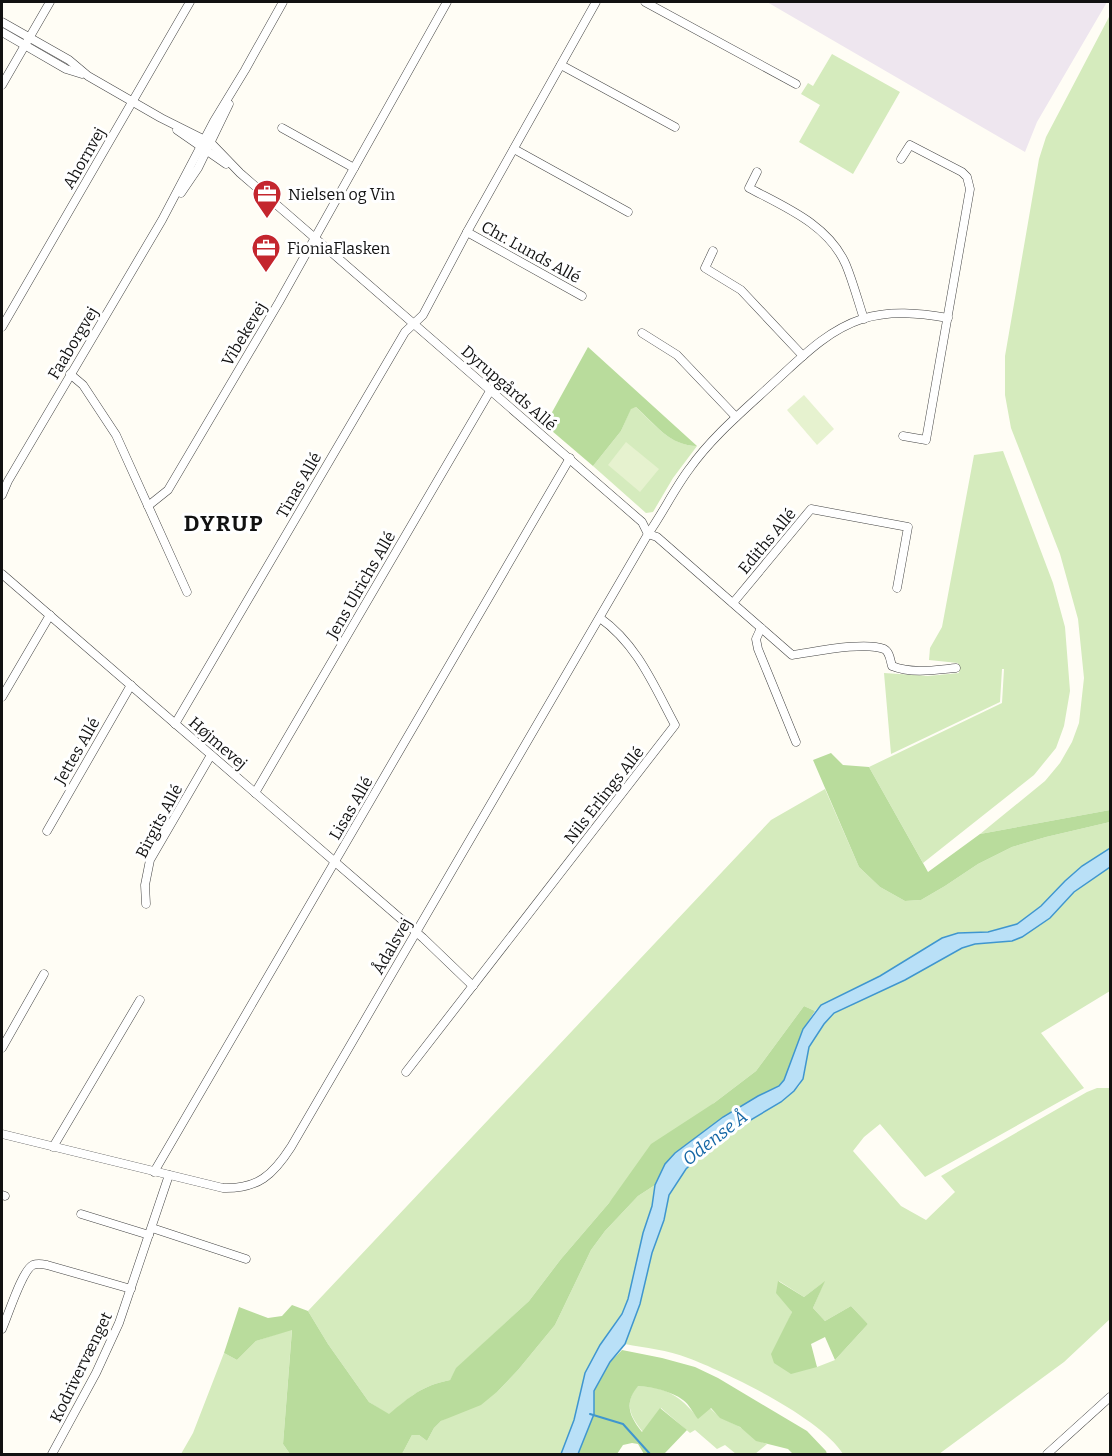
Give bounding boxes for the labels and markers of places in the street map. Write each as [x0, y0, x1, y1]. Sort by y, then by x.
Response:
office icon: Nielsen og Vin [251, 178, 283, 220]
place label: Nielsen og Vin [288, 185, 395, 204]
office icon: FioniaFlasken [250, 232, 282, 274]
place label: FioniaFlasken [287, 239, 390, 258]

